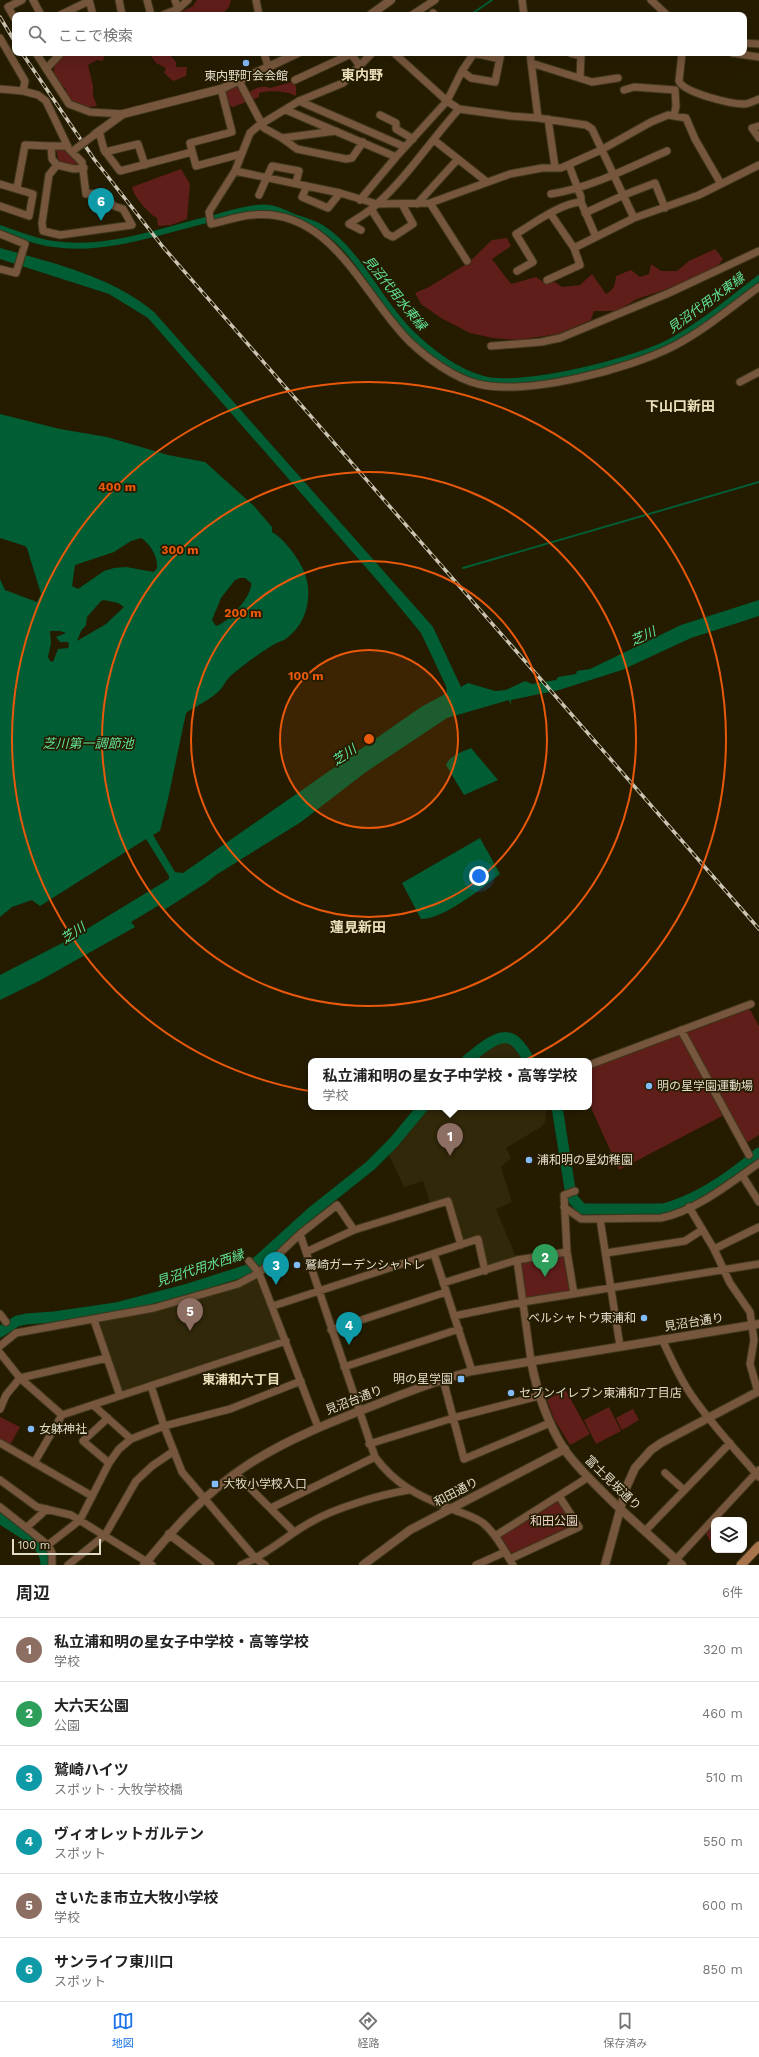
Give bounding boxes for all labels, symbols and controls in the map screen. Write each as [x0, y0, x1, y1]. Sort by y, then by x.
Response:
search box [12, 12, 747, 56]
icon: search [26, 23, 48, 45]
text: ここで検索 [58, 27, 133, 45]
marker: 東内野町会会館 [241, 58, 251, 68]
district label: 東内野 [341, 67, 383, 83]
place label: 東内野町会会館 [204, 69, 288, 83]
pin: 6 [88, 188, 114, 221]
water label: 見沼代用水東縁 [361, 253, 431, 335]
water label: 見沼代用水東縁 [665, 269, 749, 336]
district label: 下山口新田 [645, 398, 715, 414]
text: 400 m [98, 480, 136, 494]
text: 300 m [161, 543, 199, 557]
text: 200 m [224, 606, 262, 620]
water label: 芝川 [628, 623, 660, 648]
text: 100 m [288, 669, 324, 683]
centre of rings [362, 732, 376, 746]
water label: 芝川第一調節池 [42, 736, 135, 751]
water label: 芝川 [329, 740, 361, 768]
your location [469, 866, 489, 886]
water label: 芝川 [58, 918, 90, 946]
district label: 蓮見新田 [330, 919, 386, 935]
popup [308, 1058, 592, 1110]
text: 私立浦和明の星女子中学校・高等学校 [322, 1067, 578, 1085]
place label: 明の星学園運動場 [657, 1079, 753, 1093]
marker: 明の星学園運動場 [644, 1081, 654, 1091]
text: 学校 [322, 1088, 349, 1103]
pin: 1 [437, 1123, 463, 1156]
place label: 浦和明の星幼稚園 [537, 1153, 633, 1167]
marker: 浦和明の星幼稚園 [524, 1155, 534, 1165]
pin: 2 [532, 1244, 558, 1277]
water label: 見沼代用水西縁 [154, 1246, 247, 1289]
pin: 3 [263, 1252, 289, 1285]
place label: 鷲崎ガーデンシャトレ [305, 1258, 425, 1272]
marker: 鷲崎ガーデンシャトレ [292, 1260, 302, 1270]
pin: 5 [177, 1298, 203, 1331]
street label: 見沼台通り [663, 1310, 725, 1334]
place label: ベルシャトウ東浦和 [528, 1311, 636, 1325]
pin: 4 [336, 1312, 362, 1345]
marker: ベルシャトウ東浦和 [639, 1313, 649, 1323]
district label: 東浦和六丁目 [202, 1372, 280, 1387]
place label: 明の星学園 [393, 1372, 453, 1386]
marker: 明の星学園 [456, 1374, 466, 1384]
street label: 見沼台通り [323, 1383, 385, 1417]
place label: セブンイレブン東浦和7丁目店 [519, 1386, 682, 1400]
marker: セブンイレブン東浦和7丁目店 [506, 1388, 516, 1398]
place label: 女躰神社 [39, 1422, 87, 1436]
marker: 女躰神社 [26, 1424, 36, 1434]
street label: 富士見坂通り [582, 1453, 644, 1513]
street label: 和田通り [432, 1475, 480, 1509]
place label: 大牧小学校入口 [223, 1477, 307, 1491]
marker: 大牧小学校入口 [210, 1479, 220, 1489]
park label: 和田公園 [530, 1514, 578, 1528]
map controls [711, 1517, 747, 1553]
button: layers [711, 1517, 747, 1553]
scale bar [12, 1537, 101, 1556]
text: 100 m [18, 1539, 50, 1552]
text: 周辺 [16, 1583, 50, 1603]
text: 6件 [722, 1585, 743, 1600]
text: 私立浦和明の星女子中学校・高等学校 [54, 1633, 309, 1651]
text: 1 [26, 1642, 32, 1657]
text: 320 m [703, 1642, 743, 1657]
text: 学校 [54, 1654, 80, 1669]
text: 大六天公園 [54, 1697, 129, 1715]
text: 2 [25, 1706, 33, 1721]
text: 460 m [702, 1706, 743, 1721]
text: 公園 [54, 1718, 80, 1733]
text: 鷲崎ハイツ [54, 1761, 129, 1779]
text: 3 [25, 1770, 33, 1785]
text: 510 m [705, 1770, 743, 1785]
text: スポット · 大牧学校橋 [54, 1782, 183, 1797]
text: ヴィオレットガルテン [54, 1825, 204, 1843]
text: 4 [25, 1834, 33, 1849]
text: 550 m [703, 1834, 743, 1849]
text: スポット [54, 1846, 106, 1861]
text: さいたま市立大牧小学校 [54, 1889, 219, 1907]
text: 5 [25, 1898, 33, 1913]
text: 600 m [702, 1898, 743, 1913]
text: 学校 [54, 1910, 80, 1925]
text: サンライフ東川口 [54, 1953, 174, 1971]
text: 6 [25, 1962, 33, 1977]
text: 850 m [703, 1962, 743, 1977]
text: スポット [54, 1974, 106, 1989]
tab: 地図 [112, 2010, 134, 2050]
tab: 経路 [357, 2010, 379, 2050]
tab: 保存済み [603, 2010, 647, 2050]

